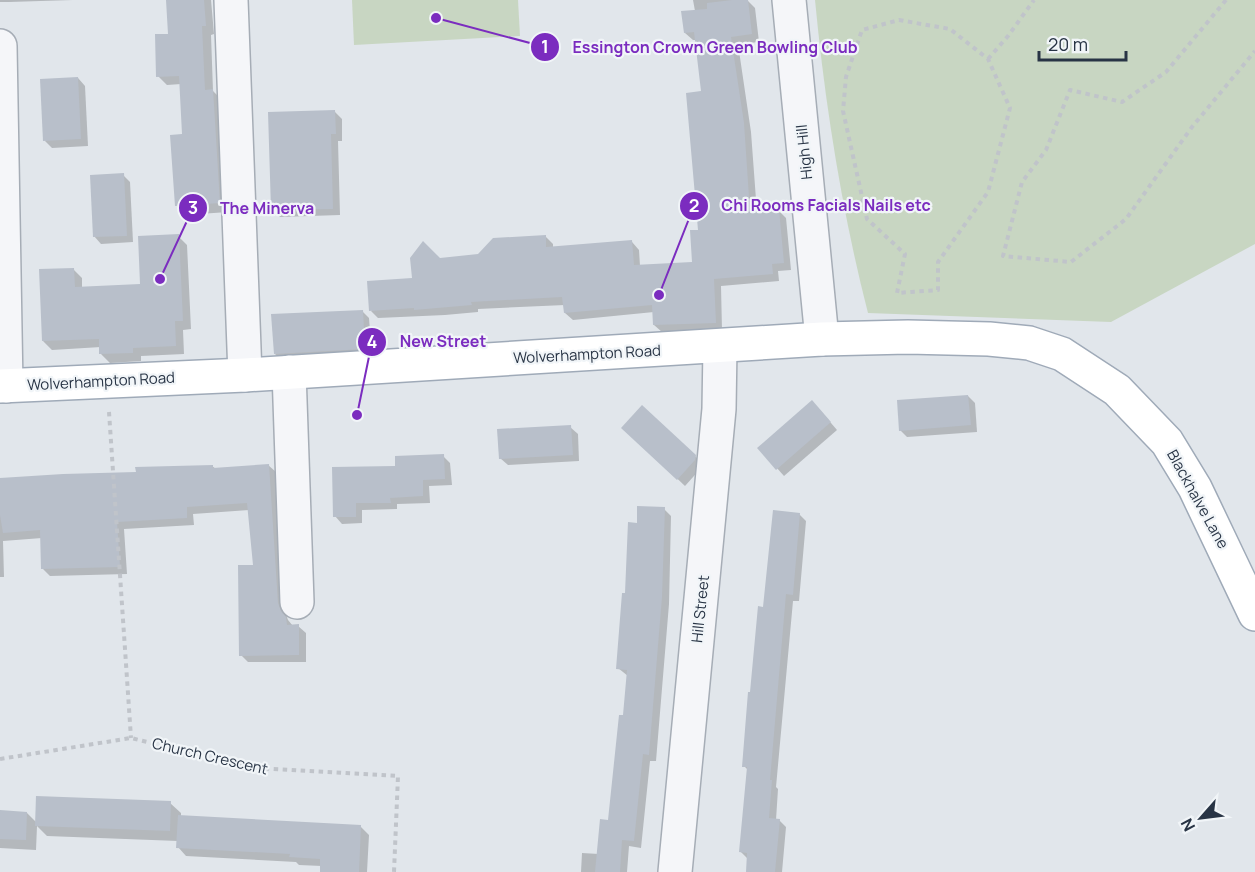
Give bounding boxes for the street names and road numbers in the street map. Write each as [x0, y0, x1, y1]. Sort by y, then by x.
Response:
street label: High Hill [791, 123, 817, 181]
street label: Wolverhampton Road [513, 340, 661, 368]
street label: Wolverhampton Road [27, 367, 175, 395]
street label: Blackhalve Lane [1162, 446, 1234, 552]
street label: Hill Street [686, 574, 714, 644]
street label: Church Crescent [150, 732, 270, 780]

